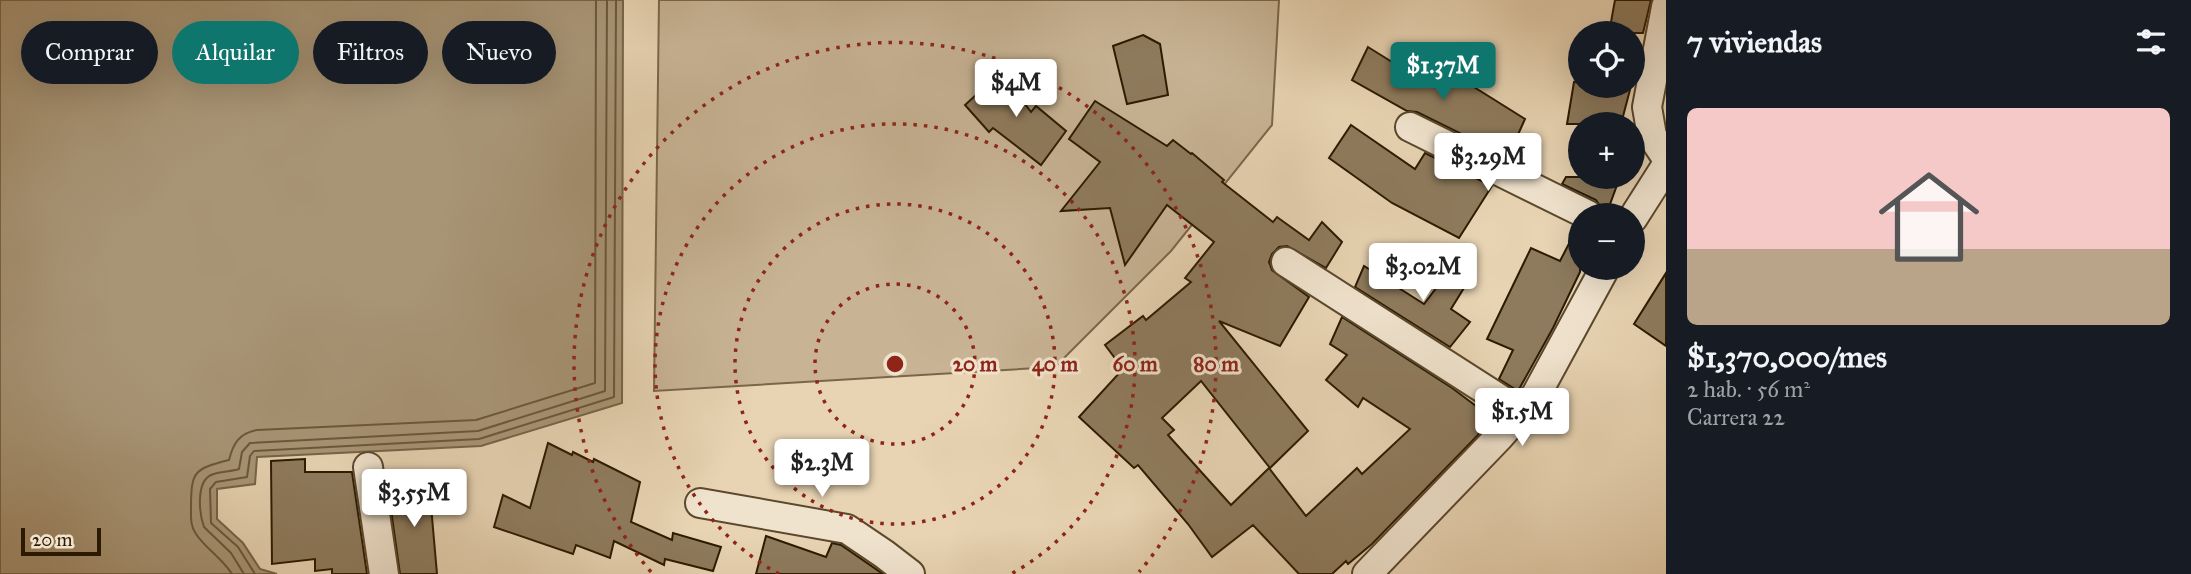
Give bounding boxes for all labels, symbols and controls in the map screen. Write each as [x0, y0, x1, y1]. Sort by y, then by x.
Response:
chip: Comprar [21, 21, 158, 84]
chip: Alquilar [172, 21, 299, 84]
chip: Filtros [313, 21, 428, 84]
chip: Nuevo [442, 21, 556, 84]
map controls [1568, 21, 1645, 280]
button: locate [1568, 21, 1645, 98]
icon: filters [2132, 23, 2170, 61]
text: 7 viviendas [1687, 24, 1822, 60]
pin: $1.37M [1386, 42, 1500, 102]
text: $1.37M [1407, 51, 1479, 79]
pin: $4M [982, 60, 1050, 119]
text: $4M [991, 68, 1041, 96]
button: + [1568, 112, 1645, 189]
pin: $3.29M [1431, 134, 1545, 193]
text: $3.29M [1450, 142, 1526, 170]
icon: home [1866, 154, 1992, 280]
button: − [1568, 203, 1645, 280]
pin: $3.02M [1366, 244, 1480, 303]
text: $3.02M [1385, 252, 1461, 280]
text: $1,370,000/mes [1687, 339, 1887, 375]
text: 20 m [953, 351, 998, 377]
text: 40 m [1032, 351, 1078, 377]
text: 60 m [1112, 351, 1158, 377]
text: 80 m [1193, 351, 1239, 377]
centre of rings [883, 352, 907, 376]
text: 2 hab. · 56 m² [1687, 375, 1810, 403]
pin: $1.5M [1473, 388, 1571, 448]
text: $1.5M [1491, 397, 1553, 425]
text: Carrera 22 [1687, 403, 1785, 431]
pin: $2.3M [773, 440, 871, 499]
text: $2.3M [790, 448, 854, 476]
pin: $3.55M [357, 470, 471, 529]
text: $3.55M [378, 478, 450, 506]
scale bar [21, 525, 102, 557]
text: 20 m [32, 528, 73, 551]

